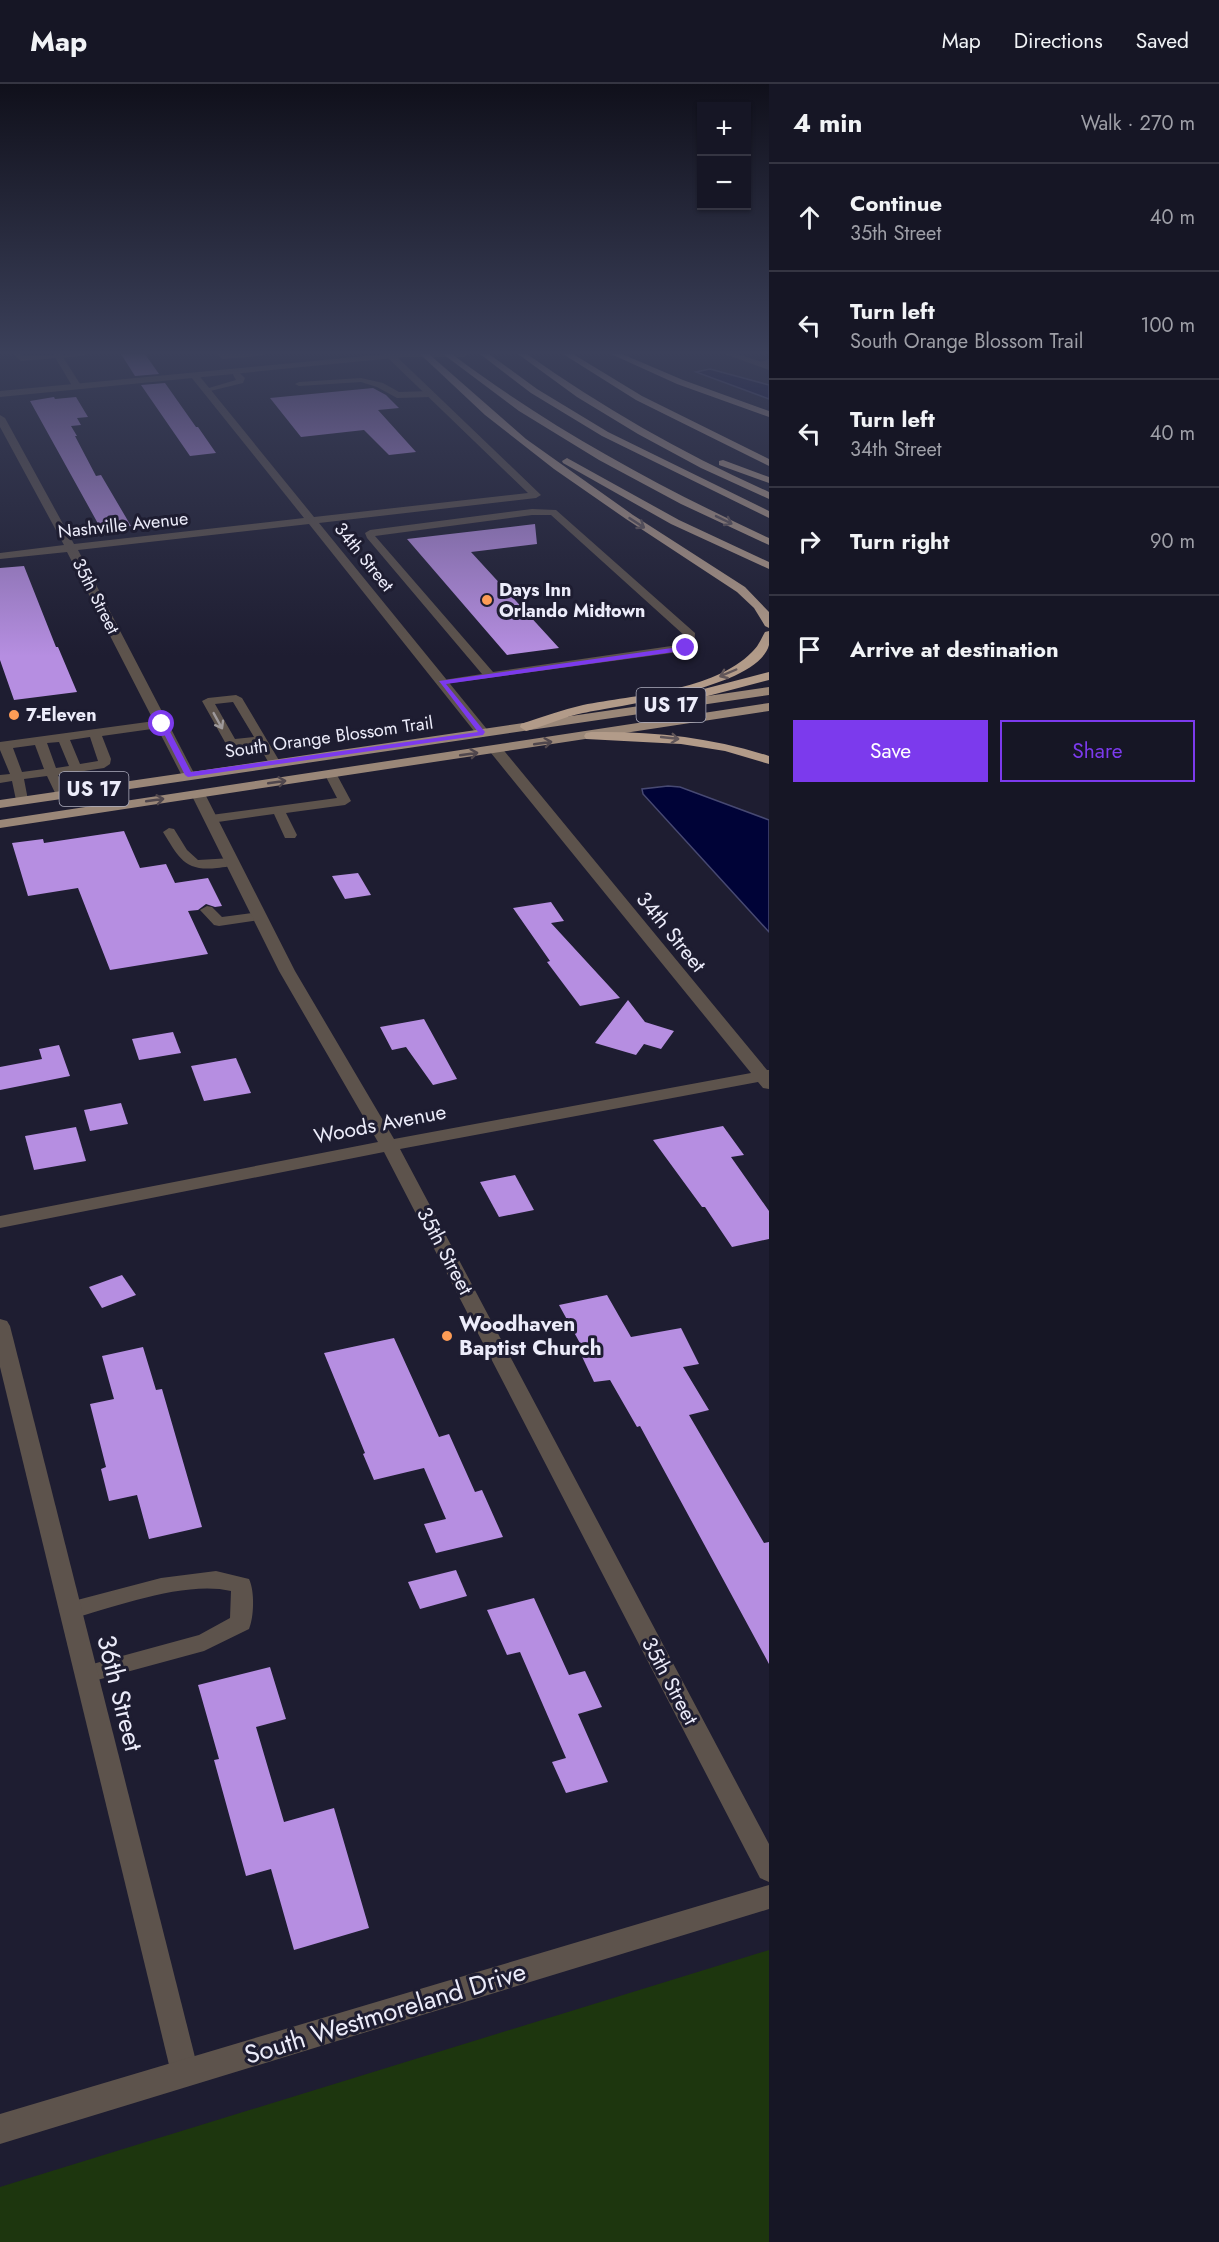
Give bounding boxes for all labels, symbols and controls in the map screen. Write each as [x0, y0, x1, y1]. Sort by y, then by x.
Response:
text: Map [30, 21, 87, 62]
text: Map [942, 26, 981, 56]
text: Directions [1014, 26, 1103, 56]
text: Saved [1136, 26, 1189, 56]
map controls [697, 102, 751, 210]
button: + [697, 102, 751, 156]
text: 4 min [793, 104, 862, 142]
text: Walk · 270 m [1081, 109, 1195, 138]
button: − [697, 156, 751, 210]
text: Continue [850, 187, 942, 219]
icon: ahead [793, 201, 826, 234]
text: 40 m [1150, 203, 1195, 232]
text: 35th Street [850, 219, 941, 248]
text: Turn left [850, 295, 935, 327]
icon: left [793, 309, 826, 342]
text: 100 m [1140, 311, 1195, 340]
text: South Orange Blossom Trail [850, 327, 1083, 356]
text: Turn left [850, 403, 935, 435]
icon: left [793, 417, 826, 450]
text: 40 m [1150, 419, 1195, 448]
text: 34th Street [850, 435, 942, 464]
street label: Nashville Avenue [57, 505, 189, 545]
one-way arrow [715, 515, 733, 527]
one-way arrow [628, 516, 645, 529]
street label: 34th Street [328, 517, 400, 598]
icon: right [793, 525, 826, 558]
text: Turn right [850, 525, 950, 557]
text: 90 m [1150, 527, 1195, 556]
street label: 35th Street [66, 554, 127, 639]
place label: Days Inn Orlando Midtown [499, 577, 645, 624]
marker: Days Inn Orlando Midtown [480, 593, 494, 607]
icon: arrive [793, 633, 826, 666]
text: Arrive at destination [850, 633, 1059, 665]
route end [672, 634, 698, 660]
one-way arrow [719, 668, 737, 679]
road number: US 17 [636, 688, 706, 722]
place label: 7-Eleven [26, 702, 97, 728]
marker: 7-Eleven [7, 708, 21, 722]
route start [148, 710, 174, 736]
street label: South Orange Blossom Trail [223, 710, 435, 764]
one-way arrow [213, 712, 225, 729]
button: Save [793, 720, 988, 782]
button: Share [1000, 720, 1195, 782]
one-way arrow [660, 733, 679, 744]
one-way arrow [533, 738, 553, 749]
one-way arrow [459, 748, 479, 759]
road number: US 17 [60, 772, 128, 806]
one-way arrow [266, 777, 286, 788]
one-way arrow [145, 795, 165, 806]
street label: 34th Street [629, 885, 713, 979]
street label: Woods Avenue [311, 1096, 449, 1152]
street label: 35th Street [409, 1202, 481, 1300]
place label: Woodhaven Baptist Church [459, 1309, 602, 1363]
marker: Woodhaven Baptist Church [440, 1329, 454, 1343]
street label: 36th Street [87, 1631, 153, 1756]
street label: 35th Street [634, 1632, 706, 1730]
street label: South Westmoreland Drive [240, 1952, 530, 2074]

